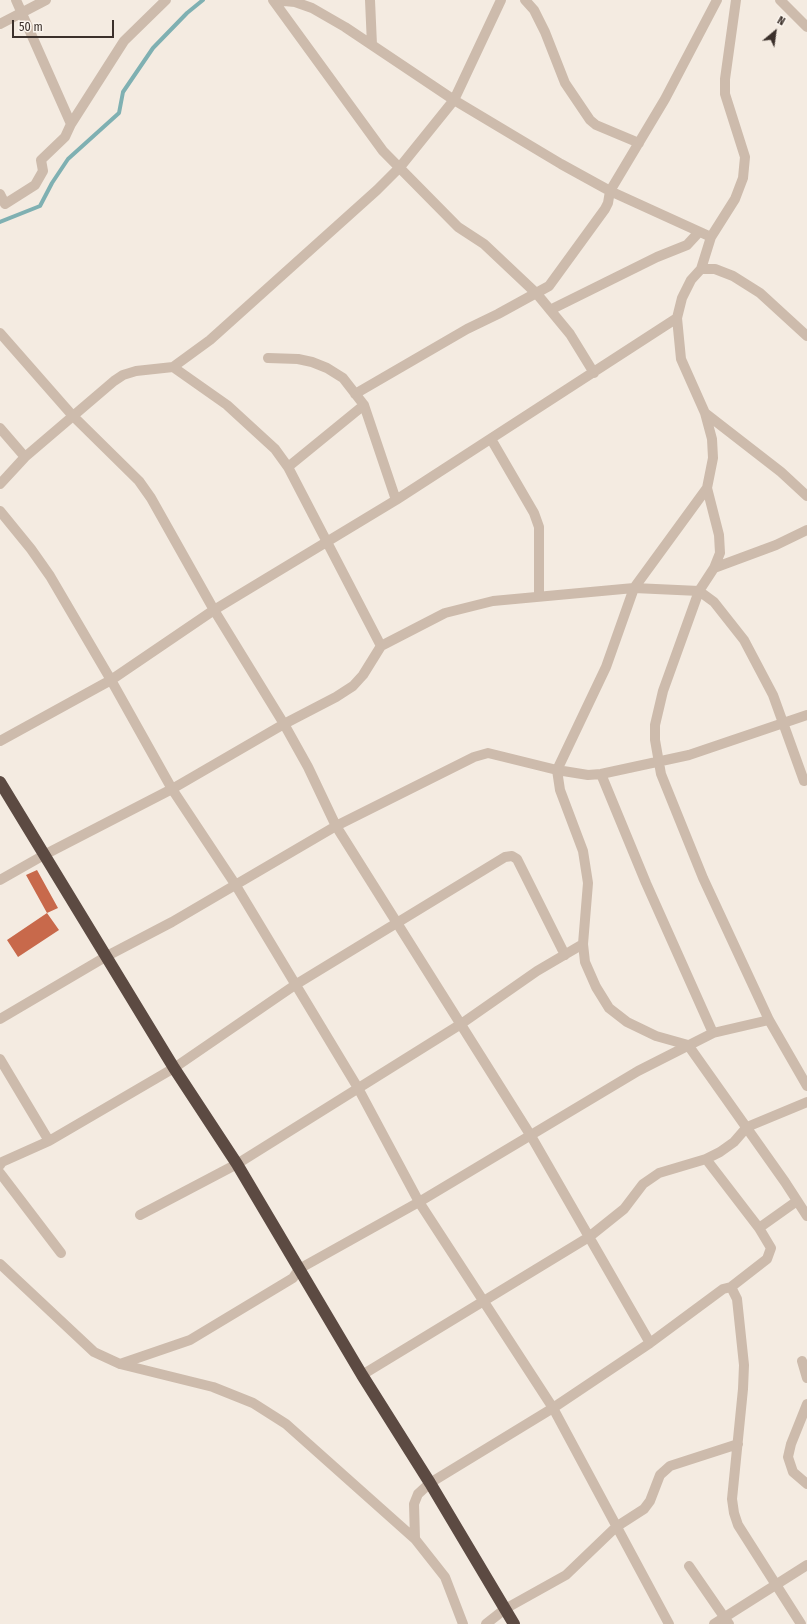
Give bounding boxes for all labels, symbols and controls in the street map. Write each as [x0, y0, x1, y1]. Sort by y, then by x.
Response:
scale bar [14, 12, 116, 38]
north arrow [755, 12, 795, 52]
text: N [775, 14, 787, 28]
text: 50 m [19, 20, 43, 34]

